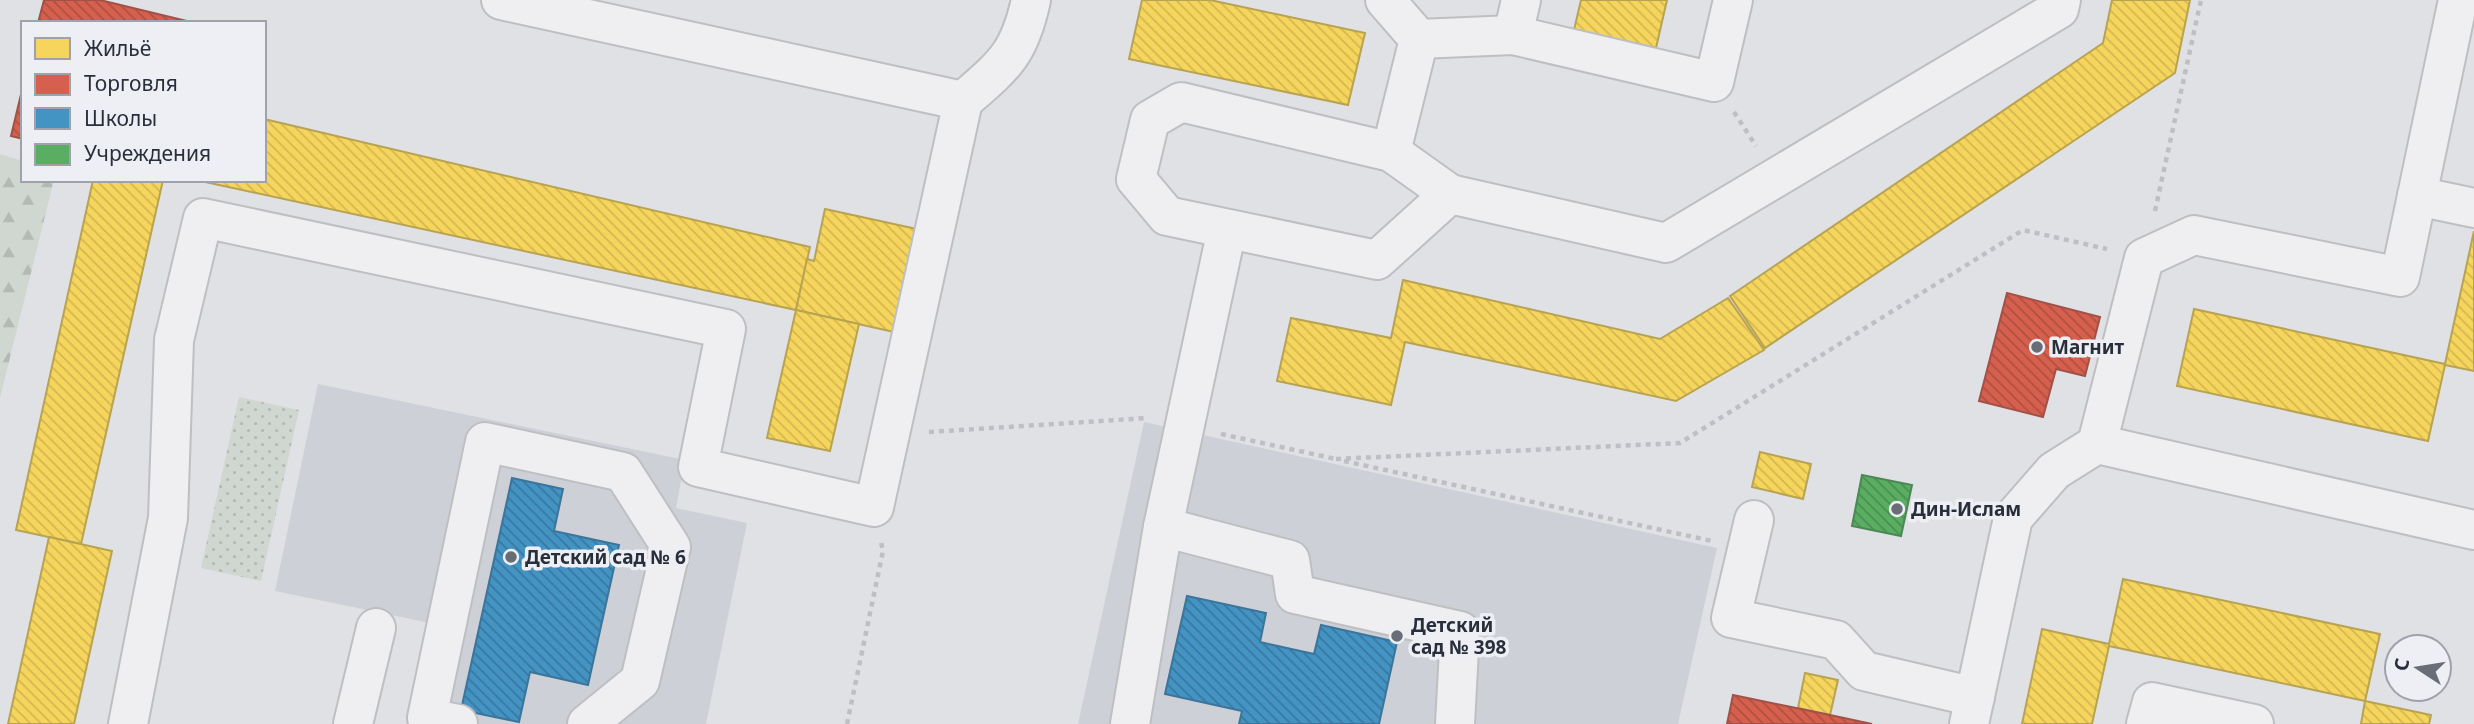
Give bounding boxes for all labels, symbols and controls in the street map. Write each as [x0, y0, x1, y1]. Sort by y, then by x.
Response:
legend [21, 21, 266, 182]
text: Жильё [84, 34, 151, 62]
text: Торговля [84, 69, 178, 97]
text: Школы [84, 104, 157, 132]
text: Учреждения [84, 139, 211, 167]
place label: Магнит [2051, 334, 2125, 360]
marker: Магнит [2029, 339, 2045, 355]
place label: Дин-Ислам [1911, 496, 2021, 522]
marker: Дин-Ислам [1889, 501, 1905, 517]
place label: Детский сад № 6 [525, 544, 686, 570]
marker: Детский сад № 6 [503, 549, 519, 565]
place label: Детский сад № 398 [1411, 612, 1507, 660]
marker: Детский сад № 398 [1389, 628, 1405, 644]
north arrow [2383, 633, 2453, 703]
text: С [2387, 656, 2415, 673]

